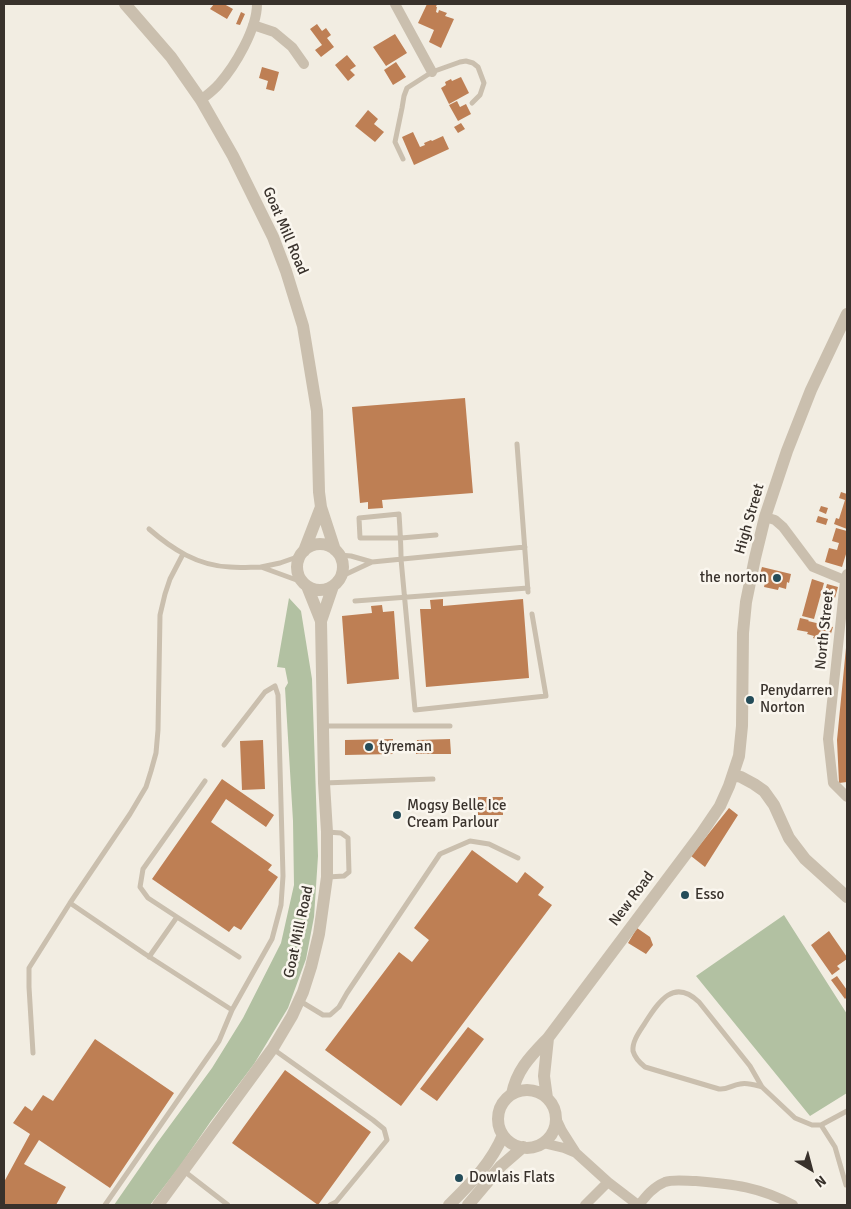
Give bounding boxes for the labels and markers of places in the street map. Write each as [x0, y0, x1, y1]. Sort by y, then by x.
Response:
place label: the norton [700, 569, 767, 587]
marker: the norton [771, 572, 783, 584]
place label: Penydarren Norton [760, 682, 832, 717]
marker: Penydarren Norton [744, 694, 756, 706]
place label: tyreman [379, 738, 432, 756]
marker: tyreman [363, 741, 375, 753]
place label: Mogsy Belle Ice Cream Parlour [407, 797, 506, 832]
marker: Mogsy Belle Ice Cream Parlour [391, 809, 403, 821]
place label: Esso [695, 886, 724, 904]
marker: Esso [679, 889, 691, 901]
place label: Dowlais Flats [469, 1169, 555, 1187]
marker: Dowlais Flats [453, 1172, 465, 1184]

